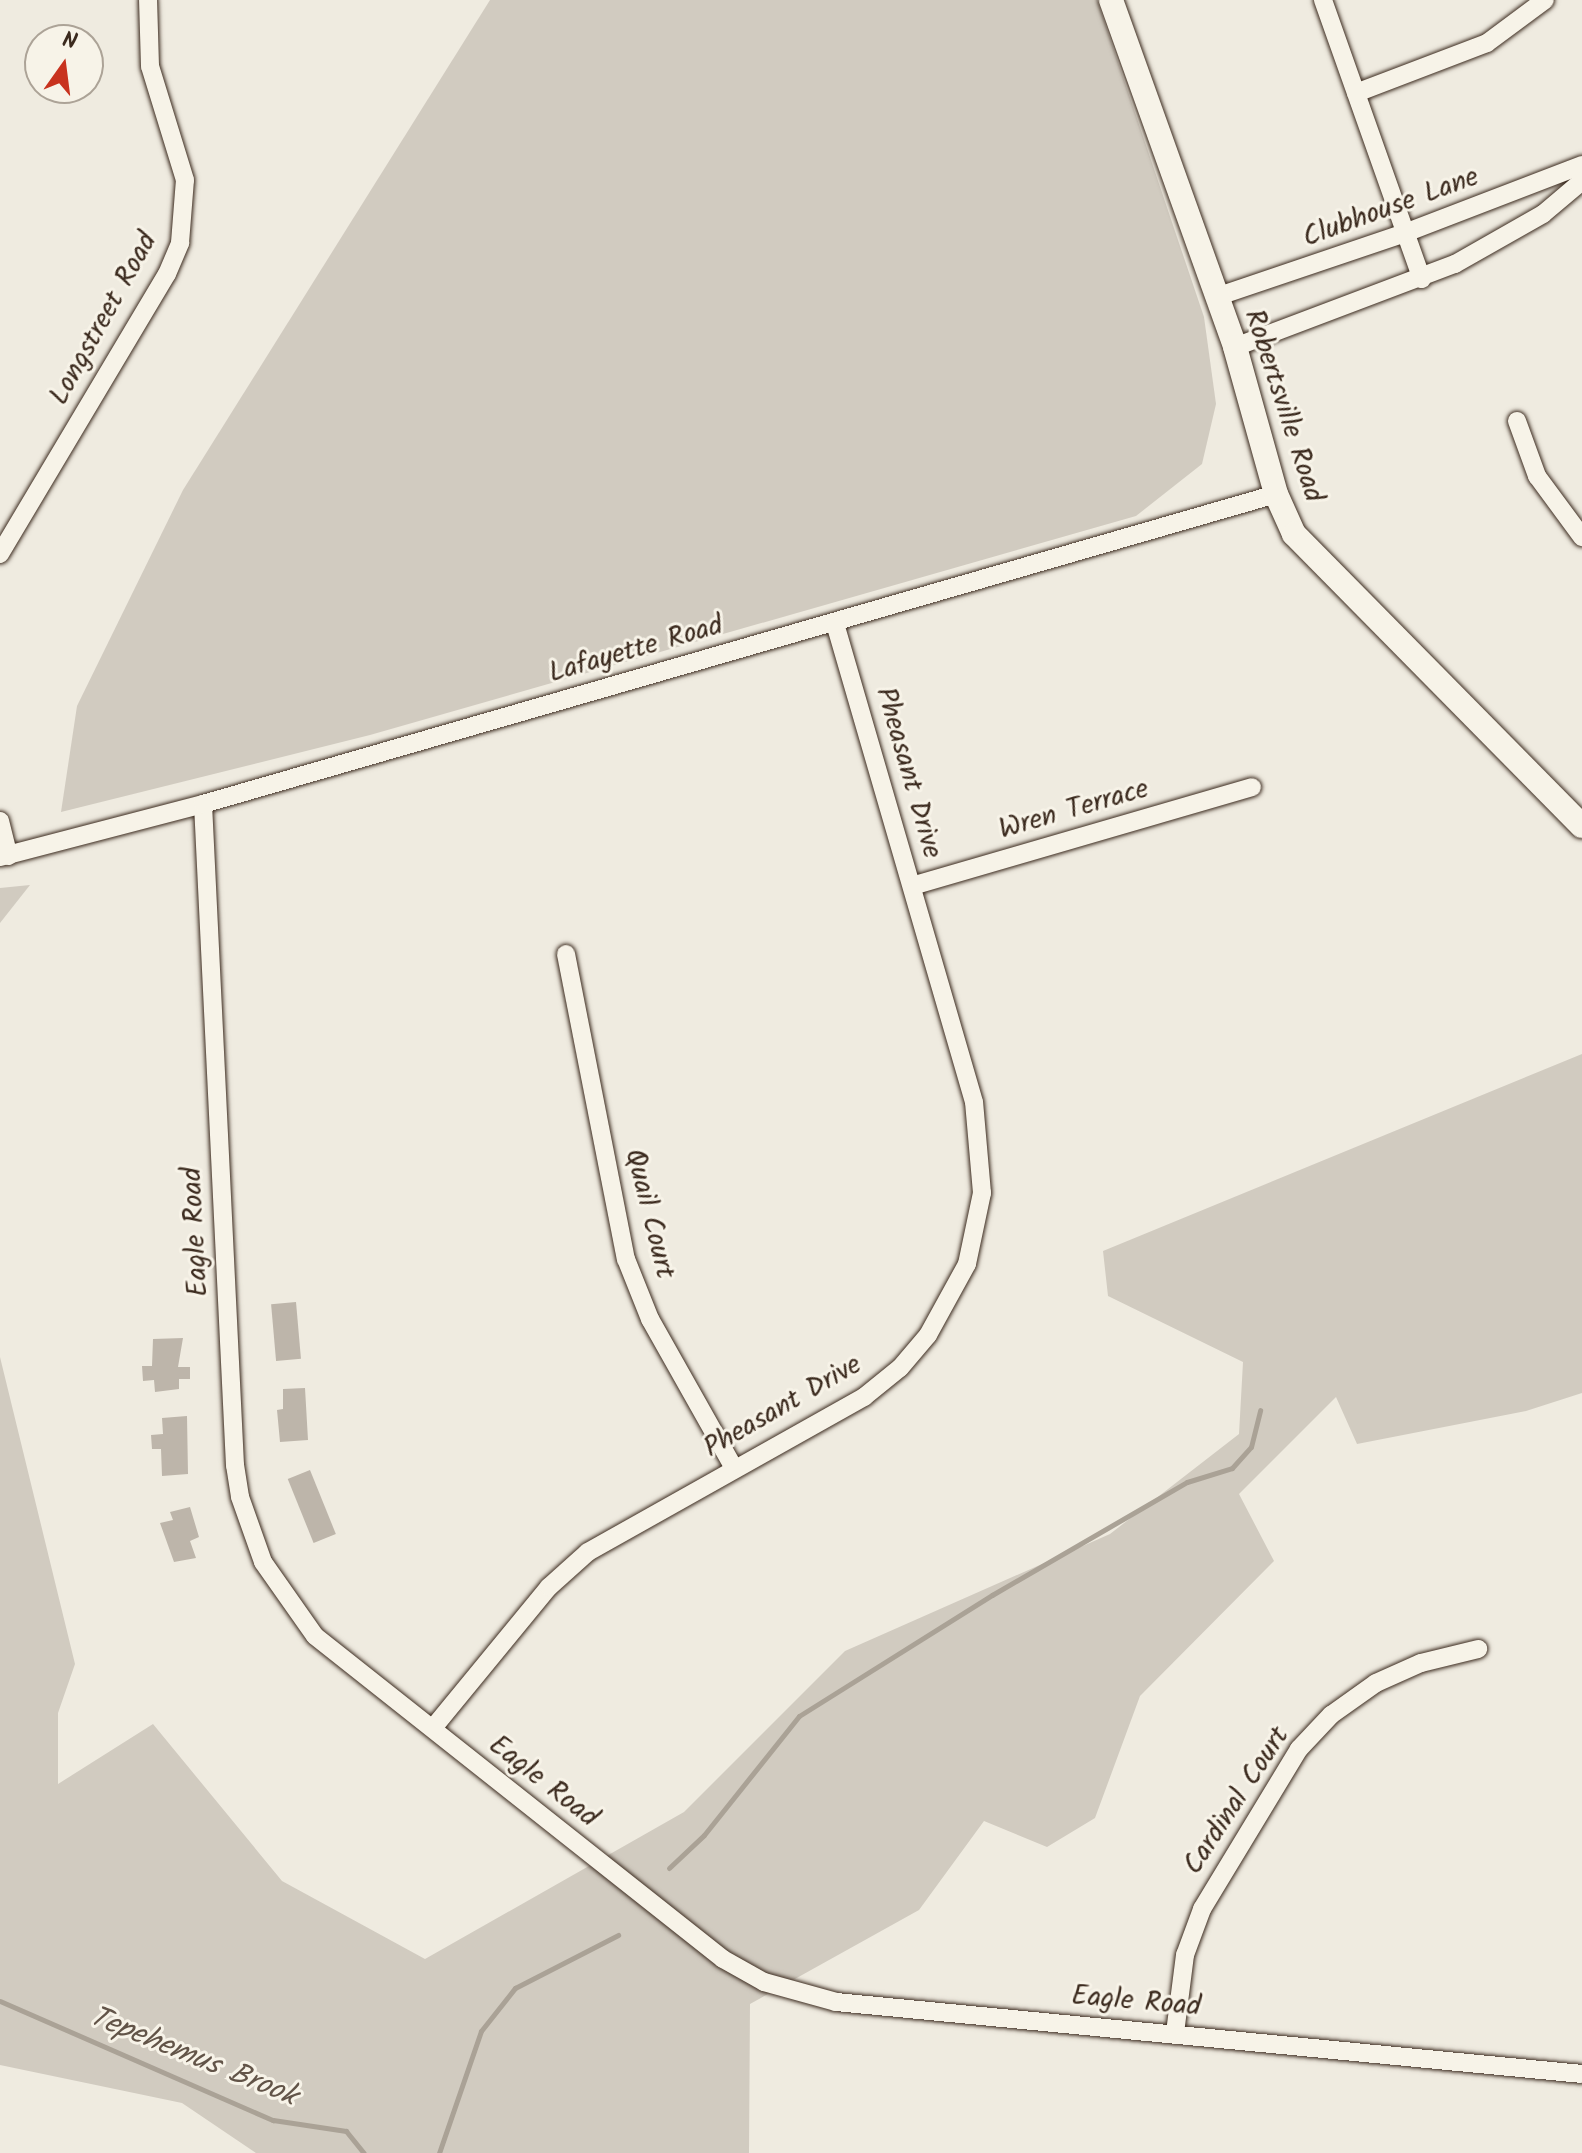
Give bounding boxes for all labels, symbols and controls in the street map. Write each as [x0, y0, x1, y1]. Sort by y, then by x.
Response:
north arrow [24, 24, 104, 104]
text: N [58, 24, 80, 61]
street label: Clubhouse Lane [1298, 161, 1484, 255]
street label: Longstreet Road [43, 227, 165, 411]
street label: Robertsville Road [1236, 305, 1330, 507]
street label: Lafayette Road [545, 609, 727, 691]
street label: Pheasant Drive [868, 684, 948, 862]
street label: Wren Terrace [995, 773, 1153, 847]
street label: Quail Court [617, 1146, 681, 1282]
street label: Eagle Road [176, 1166, 216, 1298]
street label: Pheasant Drive [698, 1348, 868, 1466]
street label: Cardinal Court [1177, 1721, 1297, 1881]
street label: Eagle Road [482, 1729, 604, 1835]
street label: Eagle Road [1070, 1980, 1202, 2024]
water label: Tepehemus Brook [84, 1999, 302, 2115]

